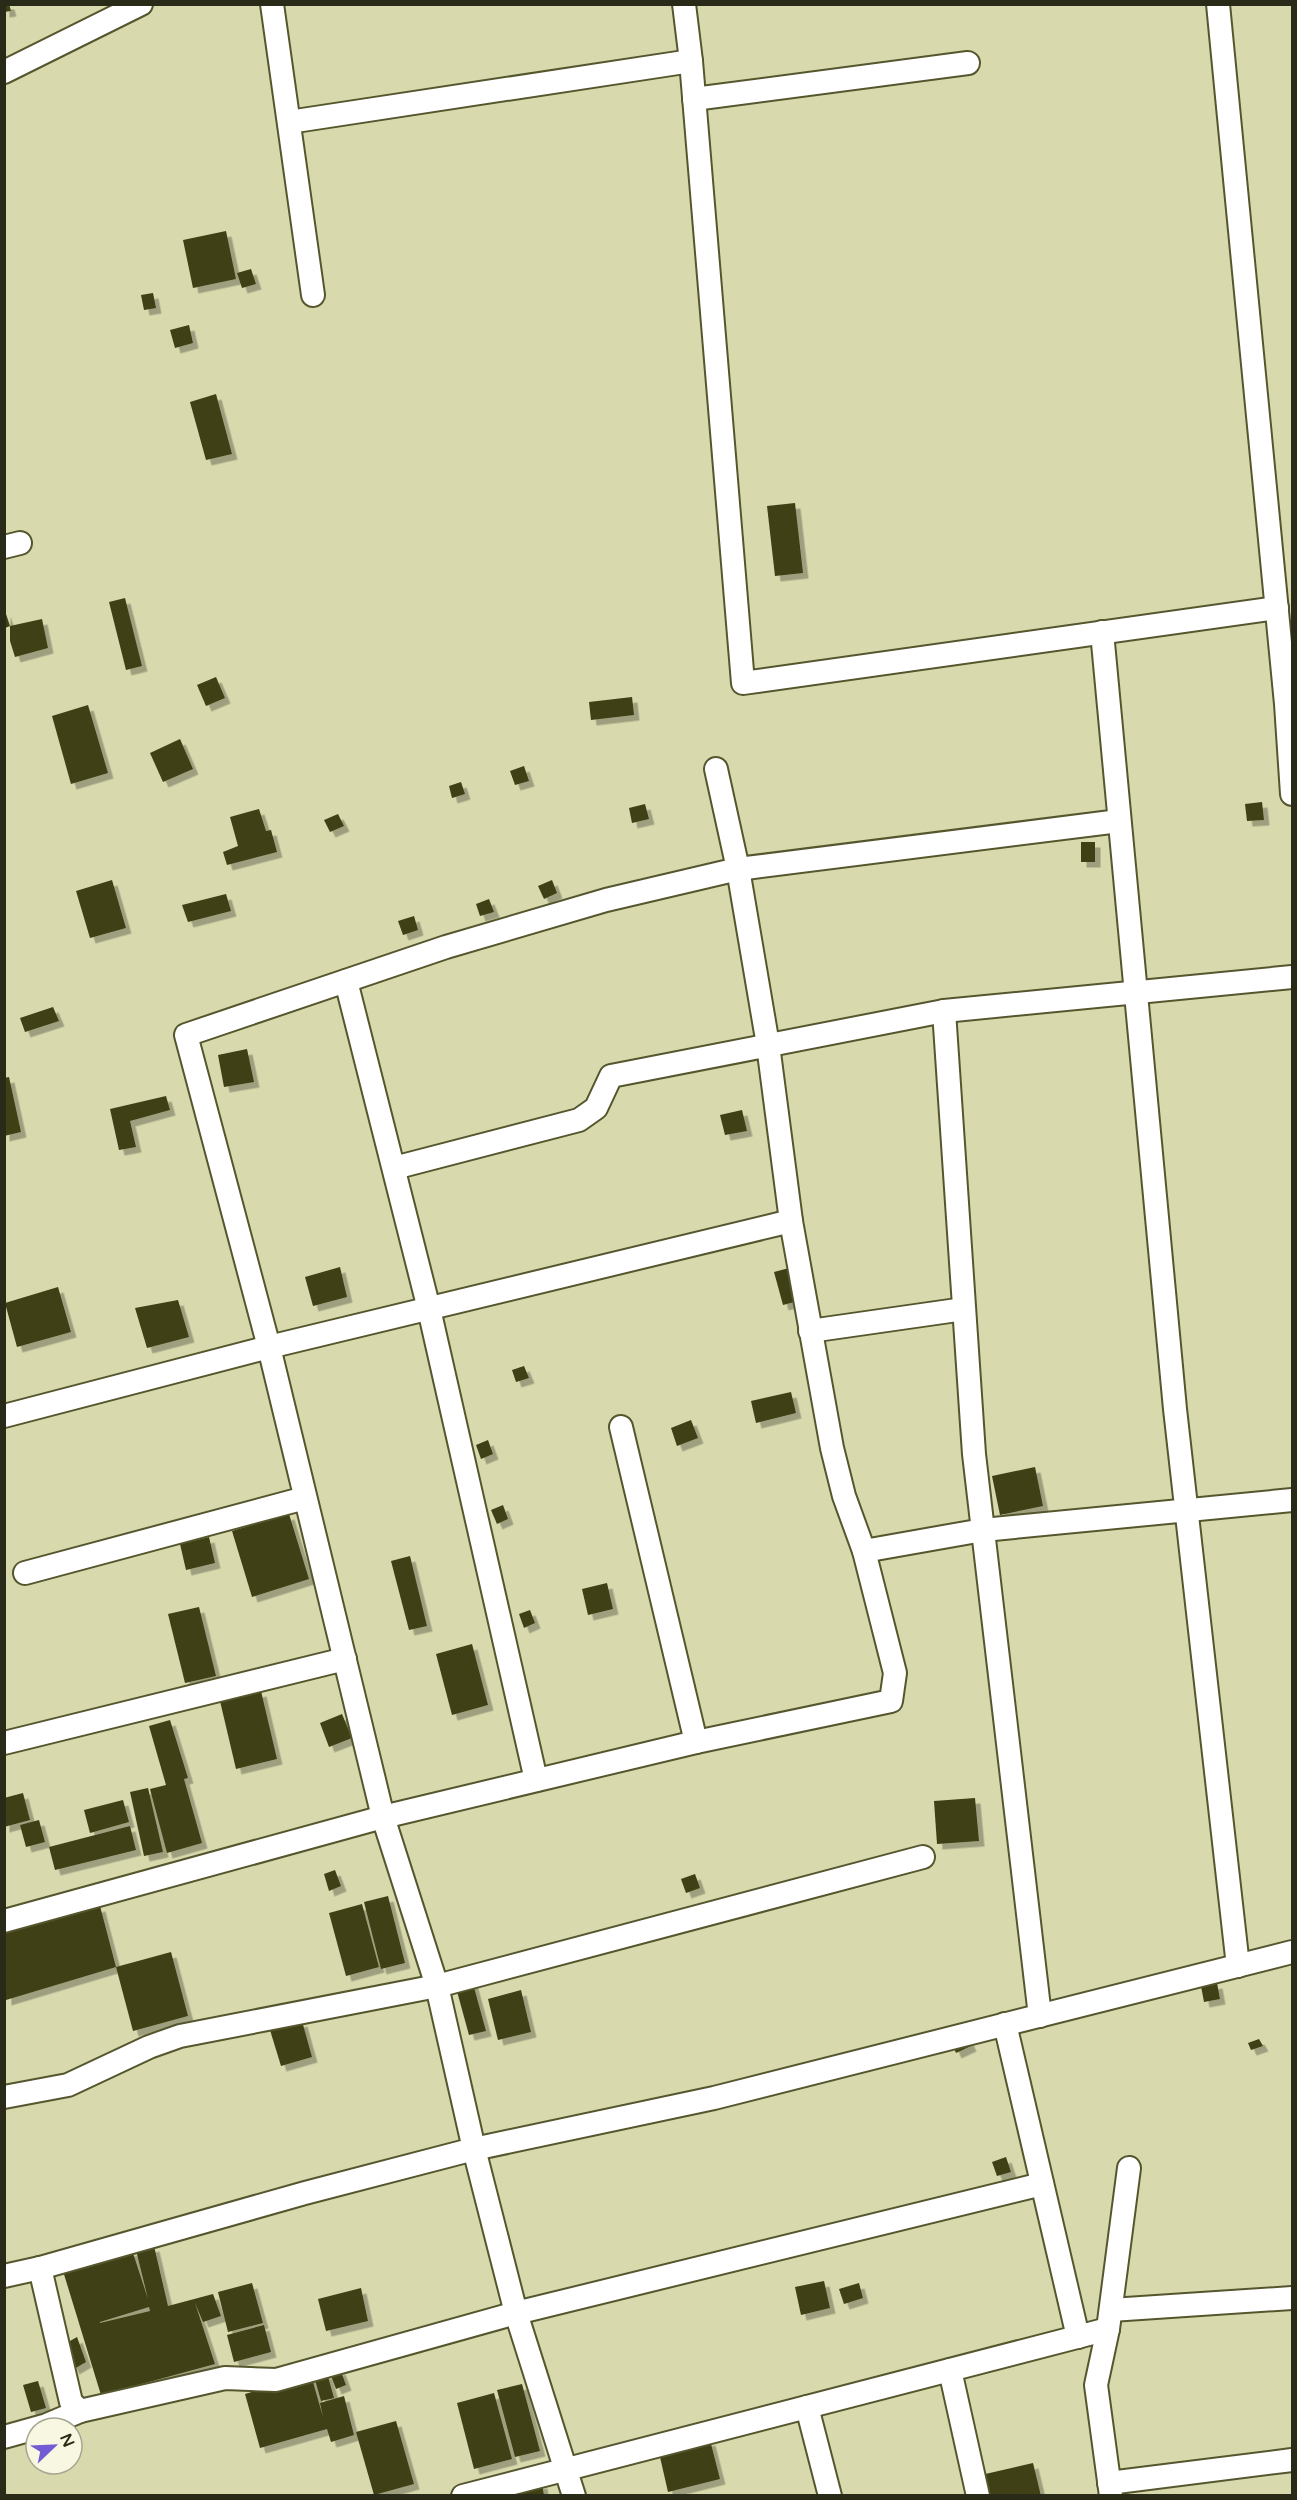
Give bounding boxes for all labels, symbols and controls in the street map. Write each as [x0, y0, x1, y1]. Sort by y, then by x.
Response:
north arrow [24, 2416, 84, 2476]
text: N [55, 2431, 79, 2450]

